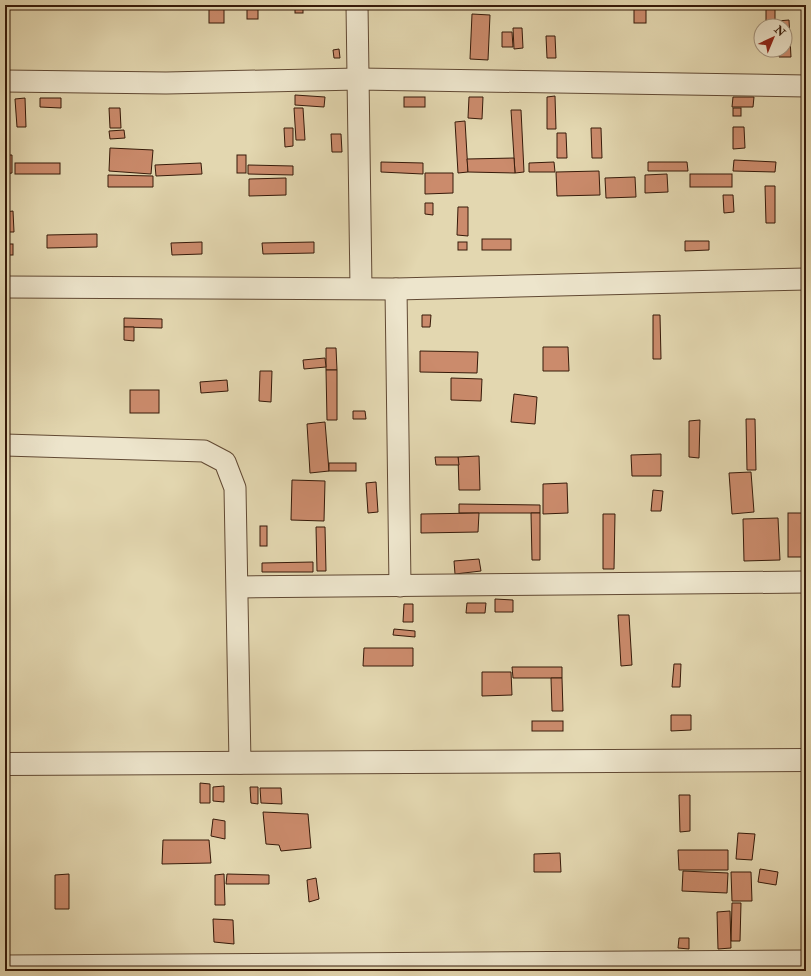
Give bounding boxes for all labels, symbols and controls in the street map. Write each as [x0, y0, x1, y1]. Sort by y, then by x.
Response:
north arrow [753, 18, 793, 58]
text: N [771, 22, 788, 40]

